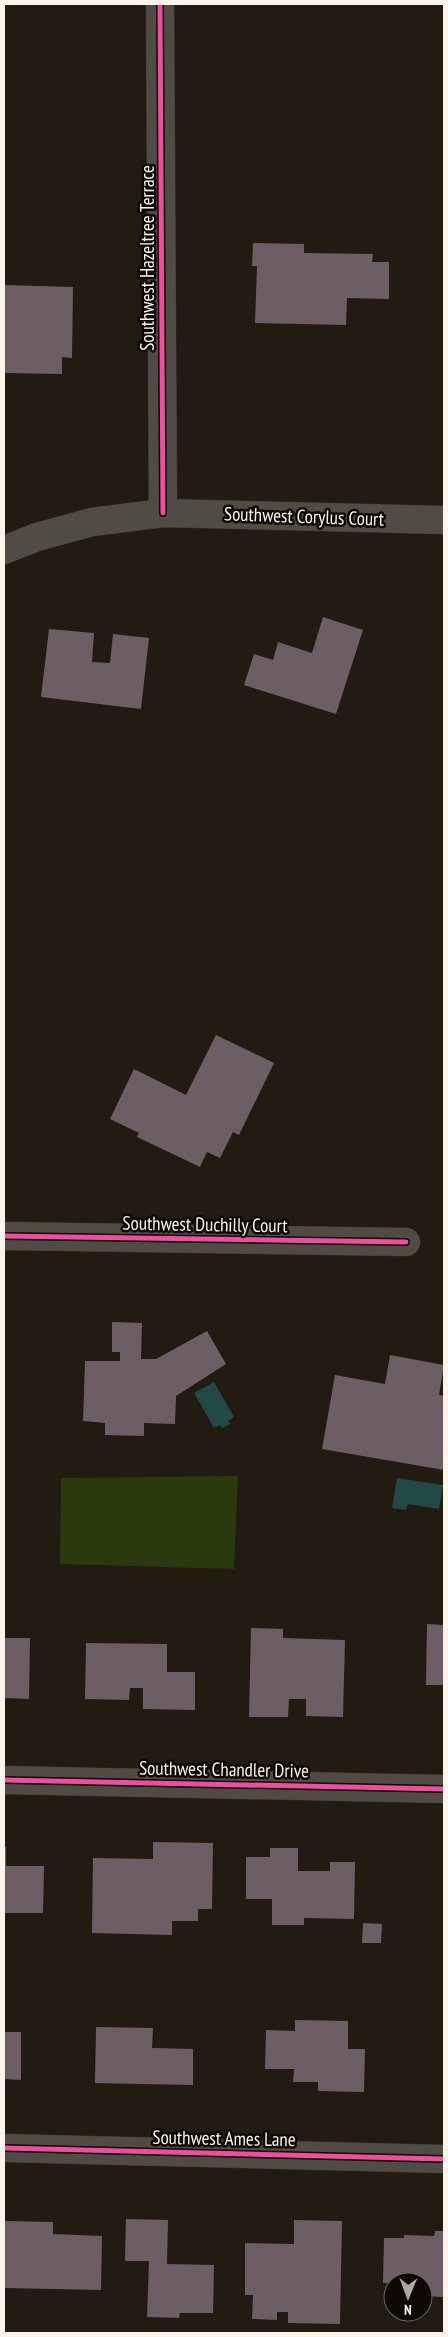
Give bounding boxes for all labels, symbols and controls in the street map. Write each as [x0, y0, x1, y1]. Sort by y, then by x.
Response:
street label: Southwest Hazeltree Terrace [135, 165, 159, 351]
street label: Southwest Corylus Court [224, 501, 385, 531]
street label: Southwest Duchilly Court [122, 1211, 289, 1237]
street label: Southwest Chandler Drive [139, 1756, 309, 1782]
street label: Southwest Ames Lane [152, 2125, 296, 2151]
north arrow [383, 2272, 433, 2322]
text: N [404, 2301, 412, 2319]

